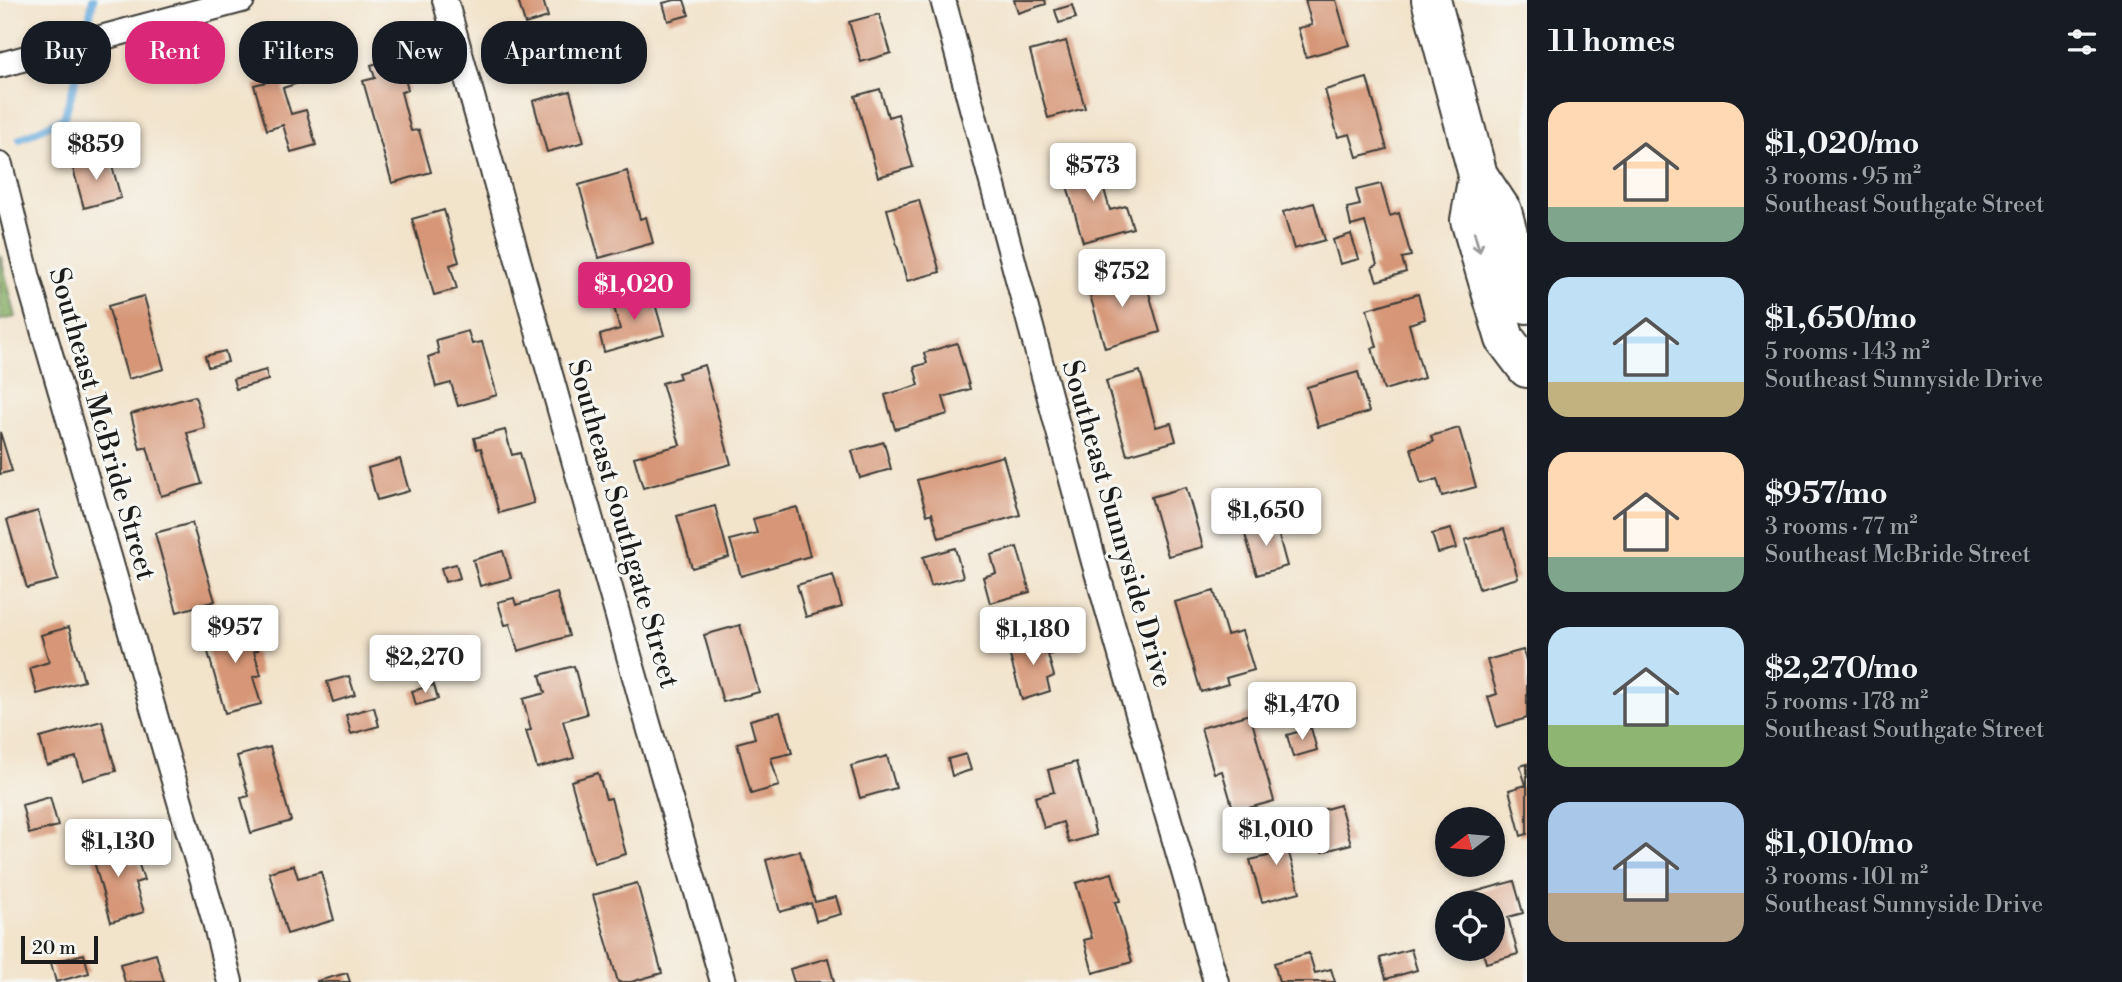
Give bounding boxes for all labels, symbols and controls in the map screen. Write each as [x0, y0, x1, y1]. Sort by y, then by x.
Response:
chip: Buy [21, 21, 111, 84]
chip: Rent [125, 21, 225, 84]
chip: Filters [239, 21, 358, 84]
chip: New [372, 21, 467, 84]
chip: Apartment [481, 21, 647, 84]
text: 11 homes [1548, 23, 1675, 61]
icon: filters [2063, 23, 2101, 61]
pin: $859 [55, 122, 137, 182]
text: $1,020/mo [1765, 125, 1920, 163]
icon: home [1604, 130, 1688, 214]
text: $859 [67, 131, 125, 159]
pin: $573 [1052, 144, 1134, 203]
text: $573 [1066, 152, 1120, 180]
text: 3 rooms · 95 m² [1765, 163, 1921, 191]
text: Southeast Southgate Street [1765, 191, 2044, 219]
one-way arrow [1471, 231, 1484, 253]
pin: $752 [1081, 250, 1163, 309]
text: $752 [1094, 258, 1150, 286]
pin: $1,020 [577, 262, 691, 322]
street label: Southeast McBride Street [41, 264, 163, 584]
text: $1,020 [594, 271, 674, 299]
text: $1,650/mo [1765, 300, 1917, 338]
icon: home [1604, 305, 1688, 389]
text: 5 rooms · 143 m² [1765, 338, 1930, 366]
street label: Southeast Southgate Street [559, 356, 687, 692]
street label: Southeast Sunnyside Drive [1054, 356, 1180, 692]
text: Southeast Sunnyside Drive [1765, 366, 2043, 394]
text: $957/mo [1765, 475, 1888, 513]
icon: home [1604, 480, 1688, 564]
pin: $1,650 [1209, 489, 1323, 548]
text: $1,650 [1227, 497, 1305, 525]
text: 3 rooms · 77 m² [1765, 513, 1918, 541]
text: Southeast McBride Street [1765, 541, 2031, 569]
pin: $957 [194, 606, 276, 665]
pin: $1,180 [976, 608, 1090, 667]
text: $957 [207, 614, 263, 642]
text: $1,180 [996, 616, 1070, 644]
pin: $2,270 [368, 636, 482, 695]
text: $2,270 [386, 644, 464, 672]
text: $2,270/mo [1765, 650, 1919, 688]
icon: home [1604, 655, 1688, 739]
pin: $1,470 [1245, 682, 1359, 742]
text: 5 rooms · 178 m² [1765, 688, 1928, 716]
text: $1,470 [1264, 691, 1340, 719]
text: Southeast Southgate Street [1765, 716, 2044, 744]
north arrow [1435, 807, 1505, 877]
map controls [1435, 807, 1505, 961]
pin: $1,010 [1219, 808, 1333, 867]
text: $1,010 [1238, 816, 1314, 844]
pin: $1,130 [61, 820, 175, 879]
text: $1,010/mo [1765, 825, 1914, 863]
text: $1,130 [81, 828, 155, 856]
icon: home [1604, 830, 1688, 914]
text: 3 rooms · 101 m² [1765, 863, 1928, 891]
button: locate [1435, 891, 1505, 961]
text: Southeast Sunnyside Drive [1765, 891, 2043, 919]
scale bar [21, 933, 98, 965]
text: 20 m [32, 936, 76, 960]

